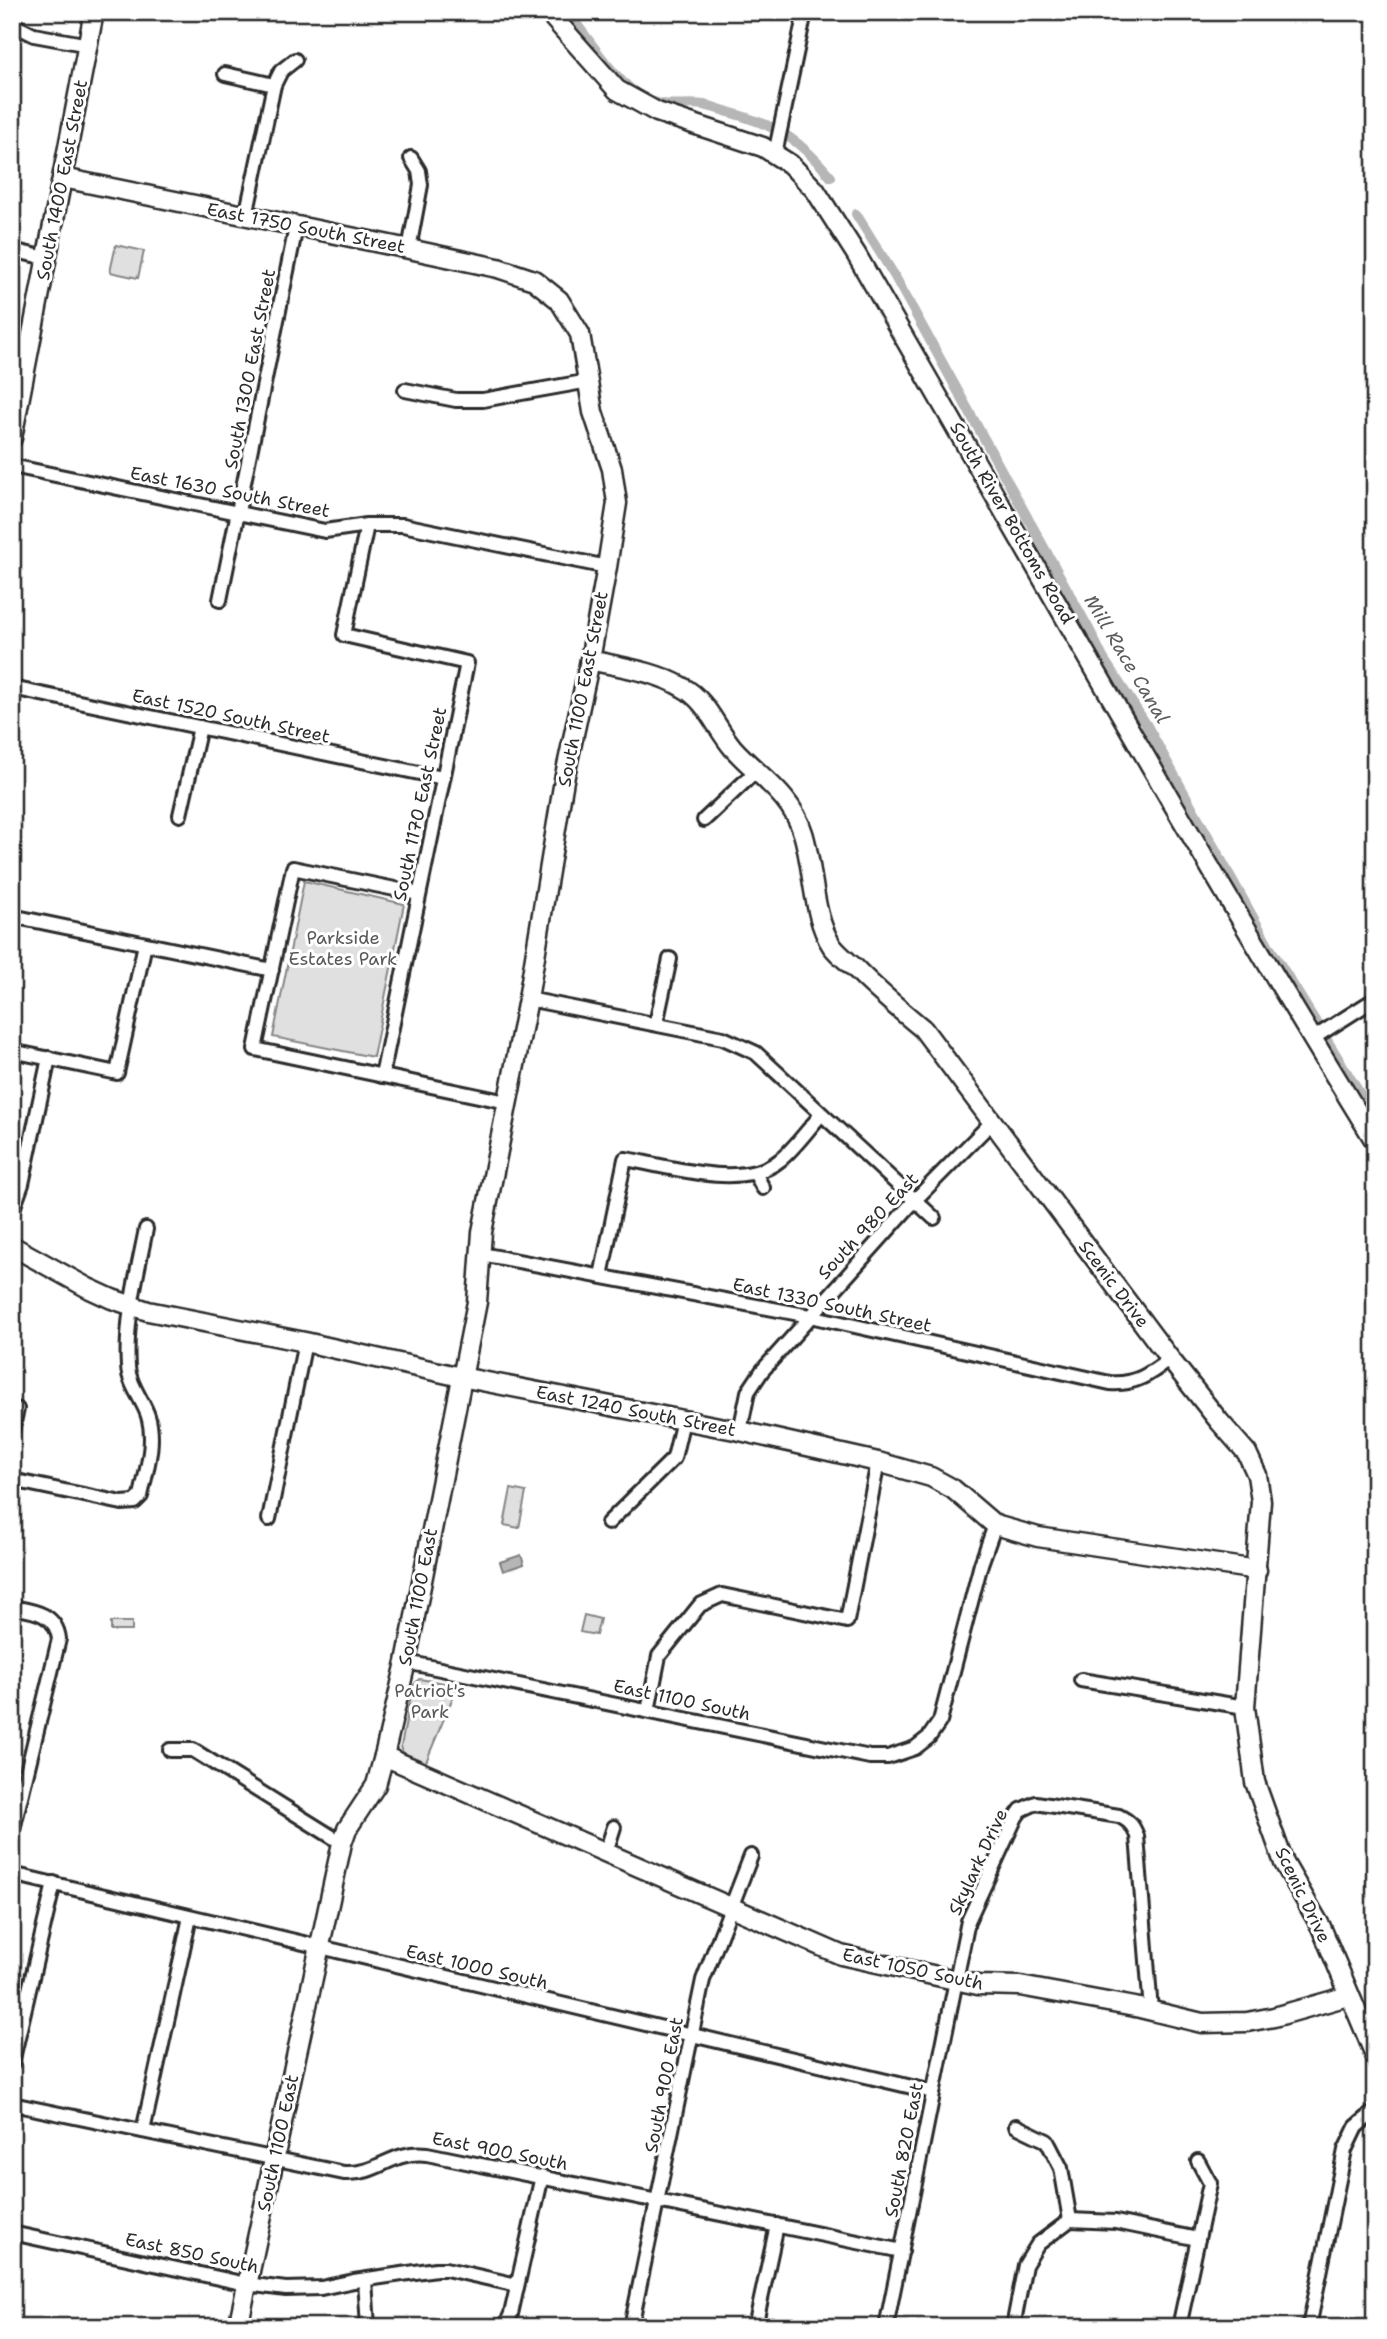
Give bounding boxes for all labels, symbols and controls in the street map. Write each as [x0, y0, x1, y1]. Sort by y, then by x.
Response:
street label: South 1400 East Street [31, 78, 93, 282]
street label: East 1750 South Street [205, 197, 407, 259]
street label: South 1300 East Street [219, 267, 281, 471]
street label: South River Bottoms Road [944, 418, 1080, 628]
street label: East 1630 South Street [128, 461, 332, 523]
street label: South 1100 East Street [552, 589, 614, 789]
water label: Mill Race Canal [1079, 590, 1175, 728]
street label: East 1520 South Street [130, 683, 332, 749]
street label: South 1170 East Street [388, 705, 452, 903]
park label: Parkside Estates Park [289, 926, 397, 971]
street label: South 980 East [812, 1167, 924, 1285]
street label: Scenic Drive [1073, 1235, 1155, 1333]
street label: East 1330 South Street [730, 1272, 934, 1338]
street label: East 1240 South Street [534, 1380, 738, 1442]
street label: South 1100 East [393, 1526, 443, 1668]
street label: East 1100 South [611, 1674, 753, 1726]
park label: Patriot's Park [394, 1679, 466, 1724]
street label: Skylark Drive [943, 1805, 1013, 1919]
street label: Scenic Drive [1270, 1843, 1336, 1947]
street label: East 1000 South [404, 1939, 550, 1995]
street label: East 1050 South [840, 1942, 986, 1996]
street label: South 900 East [639, 2015, 689, 2155]
street label: South 1100 East [252, 2072, 304, 2214]
street label: South 820 East [879, 2080, 929, 2219]
street label: East 900 South [430, 2126, 570, 2176]
street label: East 850 South [123, 2227, 261, 2279]

